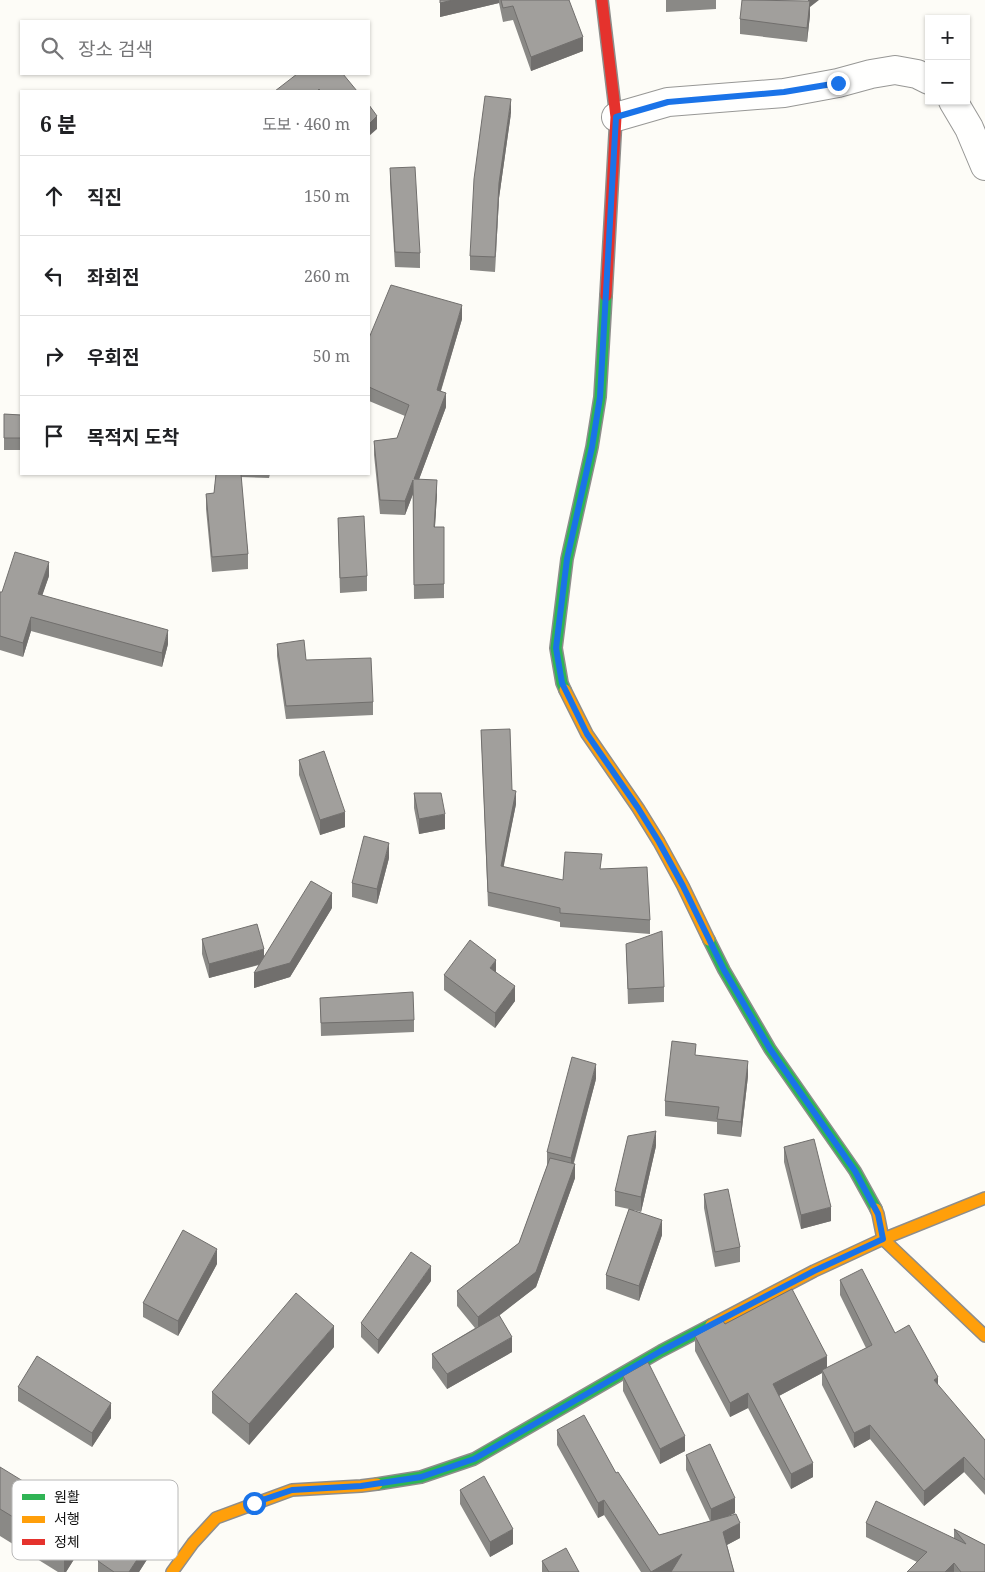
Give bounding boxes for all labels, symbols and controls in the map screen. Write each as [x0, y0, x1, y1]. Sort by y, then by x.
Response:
map controls [925, 15, 970, 105]
button: + [925, 15, 970, 60]
search box [20, 20, 370, 75]
icon: search [38, 34, 66, 62]
text: 장소 검색 [78, 36, 153, 62]
button: − [925, 60, 970, 105]
route end [827, 72, 850, 95]
text: 6 분 [40, 110, 77, 138]
text: 도보 · 460 m [262, 113, 350, 135]
icon: ahead [40, 182, 68, 210]
text: 직진 [87, 184, 122, 210]
text: 150 m [304, 185, 350, 207]
icon: left [40, 262, 68, 290]
text: 좌회전 [87, 264, 139, 290]
text: 260 m [304, 265, 350, 287]
icon: right [40, 342, 68, 370]
text: 우회전 [87, 344, 139, 370]
text: 50 m [313, 345, 350, 367]
icon: arrive [40, 422, 68, 450]
text: 목적지 도착 [87, 424, 179, 450]
legend [12, 1480, 178, 1560]
text: 원활 [54, 1487, 80, 1506]
route start [243, 1492, 266, 1515]
text: 서행 [54, 1509, 80, 1528]
text: 정체 [54, 1532, 80, 1551]

